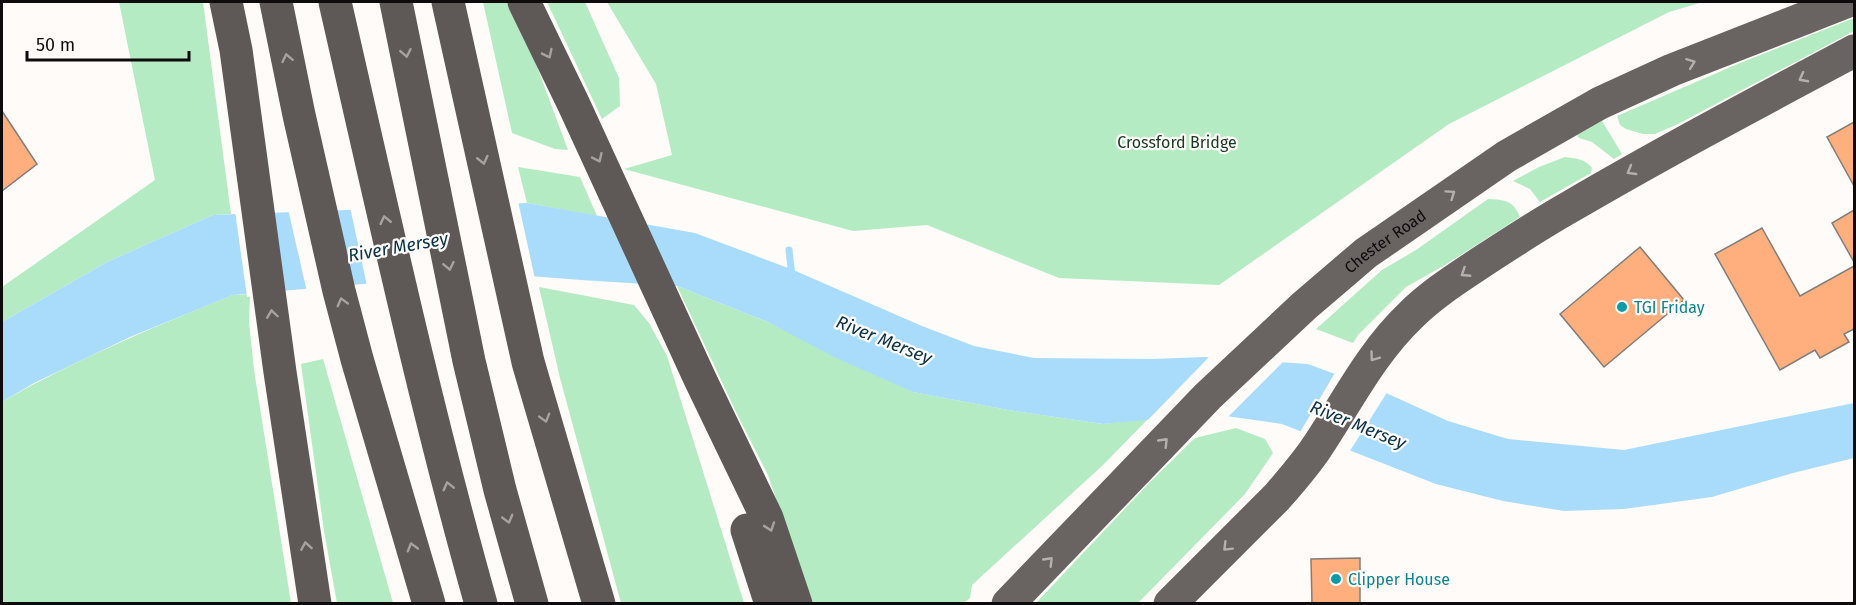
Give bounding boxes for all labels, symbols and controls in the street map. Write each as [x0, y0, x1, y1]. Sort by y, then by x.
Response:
scale bar [27, 24, 189, 62]
text: 50 m [36, 34, 75, 56]
one-way arrow [541, 47, 553, 58]
one-way arrow [399, 48, 412, 58]
one-way arrow [281, 54, 294, 64]
one-way arrow [1685, 58, 1696, 70]
one-way arrow [1798, 71, 1809, 83]
park label: Crossford Bridge [1117, 133, 1237, 152]
one-way arrow [591, 152, 603, 163]
one-way arrow [475, 155, 488, 165]
one-way arrow [1627, 164, 1637, 175]
one-way arrow [1444, 190, 1455, 201]
street label: Chester Road [1341, 206, 1430, 277]
one-way arrow [379, 216, 392, 226]
water label: River Mersey [346, 227, 451, 267]
one-way arrow [442, 260, 455, 270]
one-way arrow [1461, 265, 1471, 277]
one-way arrow [337, 297, 349, 308]
place label: TGI Friday [1634, 298, 1705, 317]
marker: TGI Friday [1615, 300, 1629, 314]
one-way arrow [266, 310, 278, 319]
water label: River Mersey [833, 311, 936, 370]
one-way arrow [1371, 350, 1382, 361]
water label: River Mersey [1307, 396, 1410, 455]
one-way arrow [538, 412, 550, 423]
one-way arrow [1156, 438, 1167, 449]
one-way arrow [443, 482, 456, 492]
one-way arrow [501, 514, 514, 524]
one-way arrow [762, 521, 775, 532]
one-way arrow [1223, 540, 1233, 551]
one-way arrow [301, 541, 313, 550]
one-way arrow [407, 542, 419, 553]
one-way arrow [1041, 558, 1052, 569]
place label: Clipper House [1348, 570, 1450, 589]
marker: Clipper House [1329, 572, 1343, 586]

